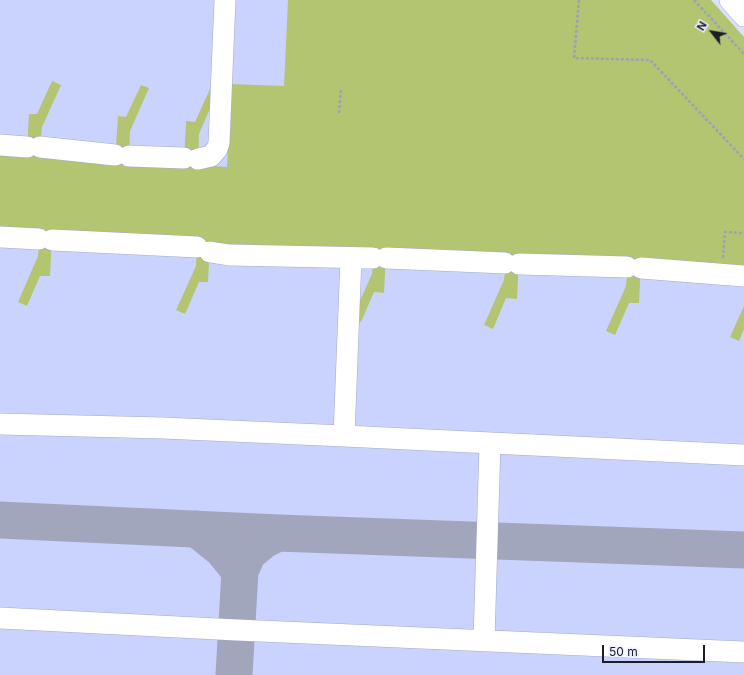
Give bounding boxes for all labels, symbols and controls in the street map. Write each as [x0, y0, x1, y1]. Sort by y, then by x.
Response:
north arrow [692, 12, 732, 52]
text: N [694, 19, 710, 33]
scale bar [604, 637, 707, 663]
text: 50 m [609, 644, 638, 659]

